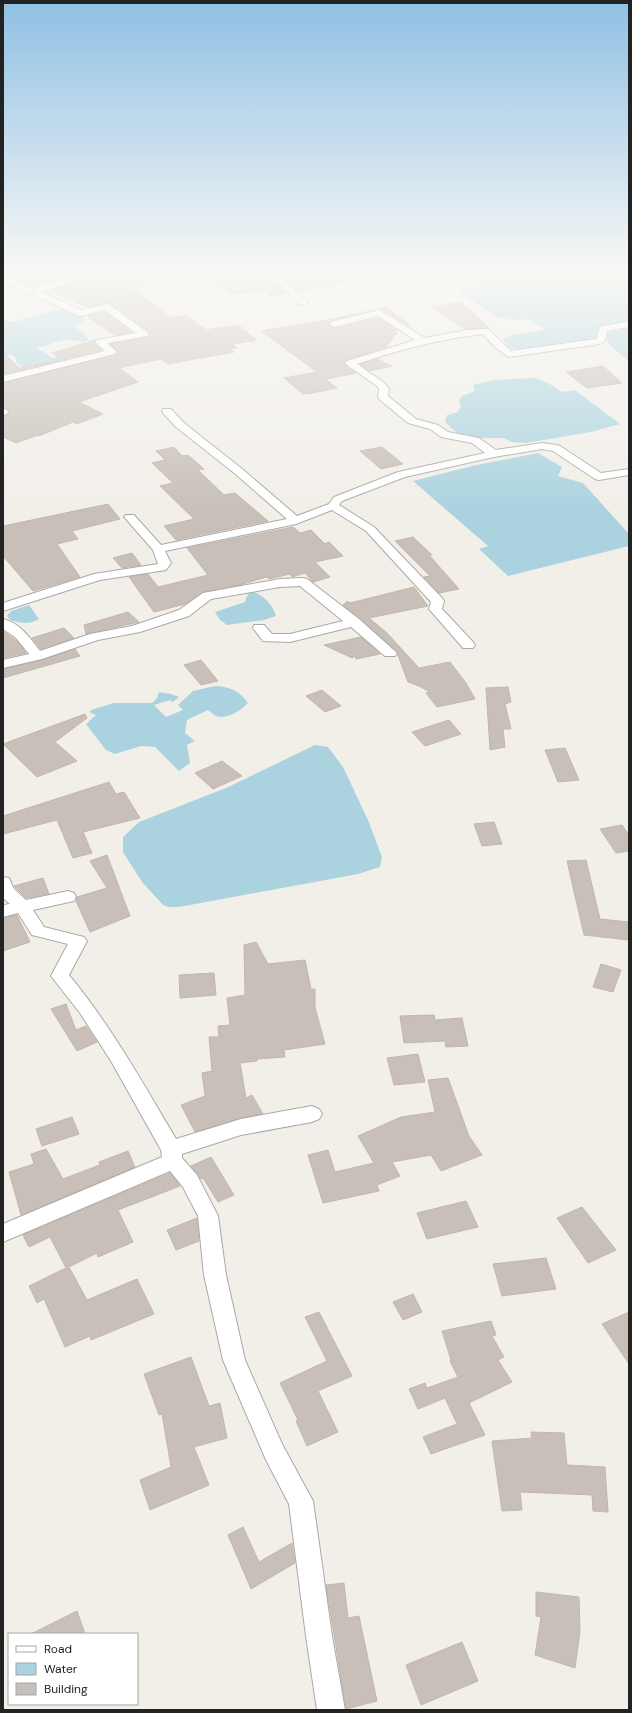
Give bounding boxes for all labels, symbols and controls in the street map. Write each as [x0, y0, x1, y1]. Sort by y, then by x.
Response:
legend [8, 1633, 138, 1705]
text: Road [44, 1641, 72, 1657]
text: Water [44, 1661, 78, 1677]
text: Building [44, 1681, 88, 1697]

